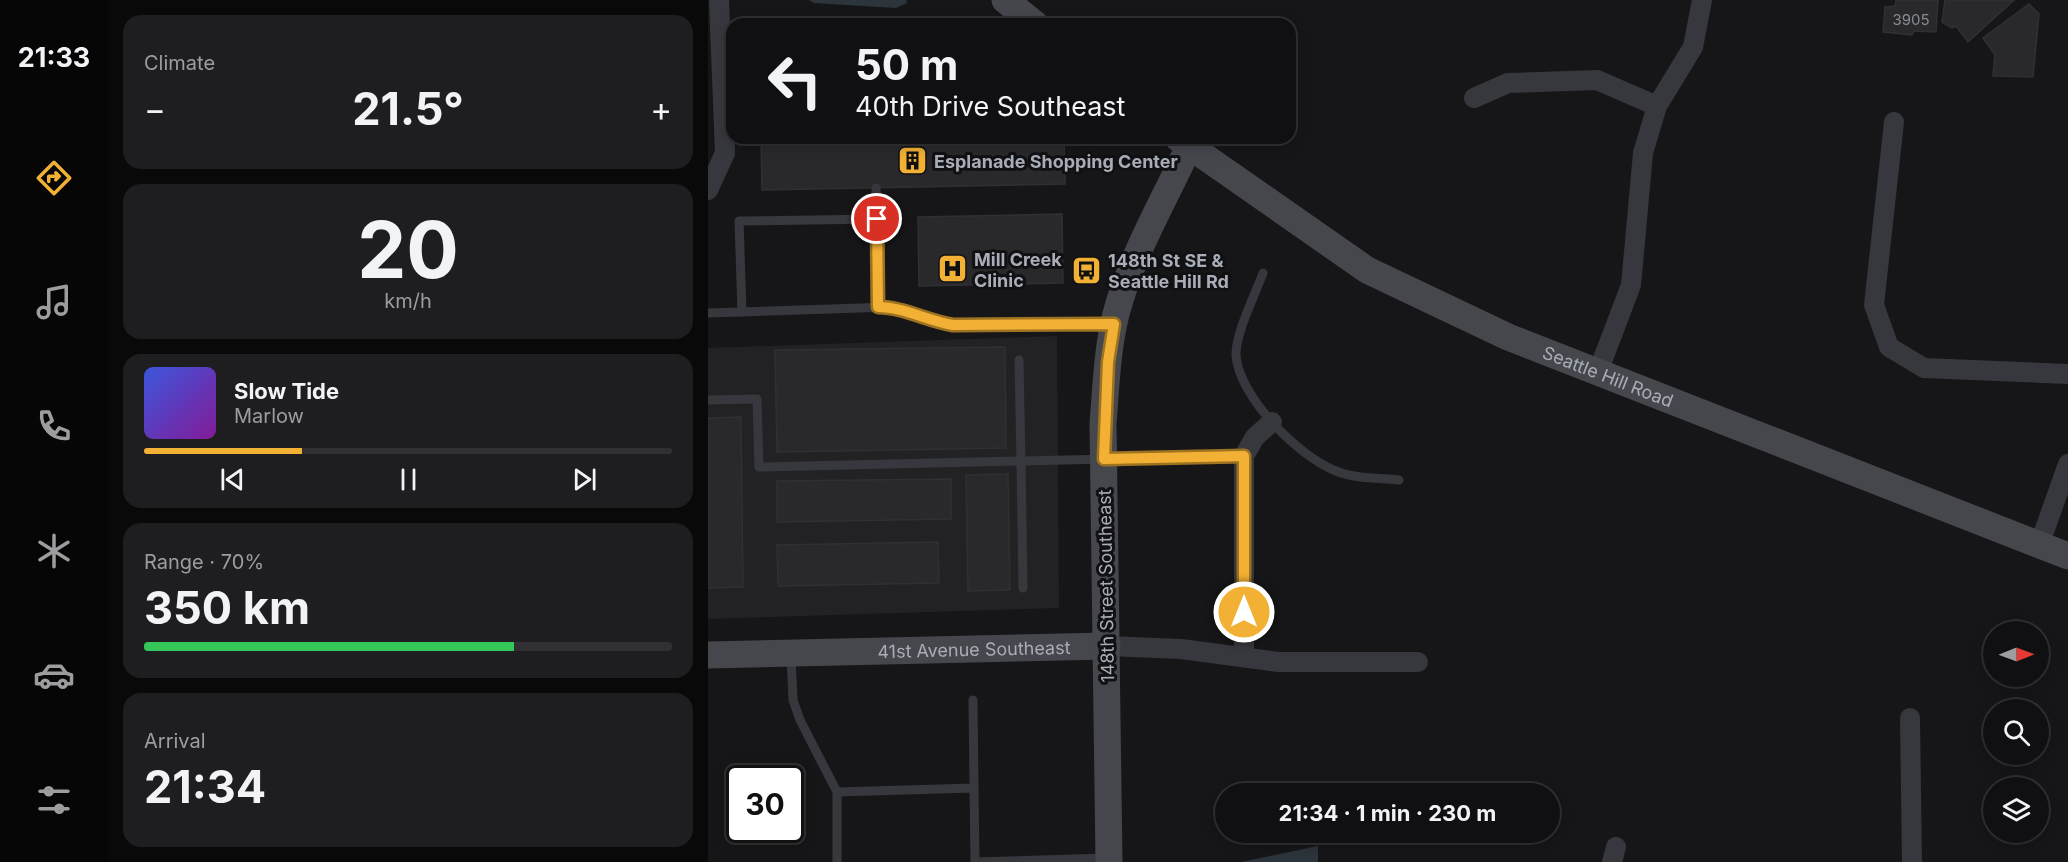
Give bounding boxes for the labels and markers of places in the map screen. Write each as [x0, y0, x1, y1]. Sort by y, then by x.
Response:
building icon: Esplanade Shopping Center [897, 145, 929, 177]
place label: Esplanade Shopping Center [934, 151, 1178, 172]
pin [851, 193, 902, 244]
place label: Mill Creek Clinic [974, 249, 1062, 291]
place label: 148th St SE & Seattle Hill Rd [1108, 250, 1229, 292]
hospital icon: Mill Creek Clinic [937, 253, 969, 285]
bus stop icon: 148th St SE & Seattle Hill Rd [1071, 254, 1103, 286]

